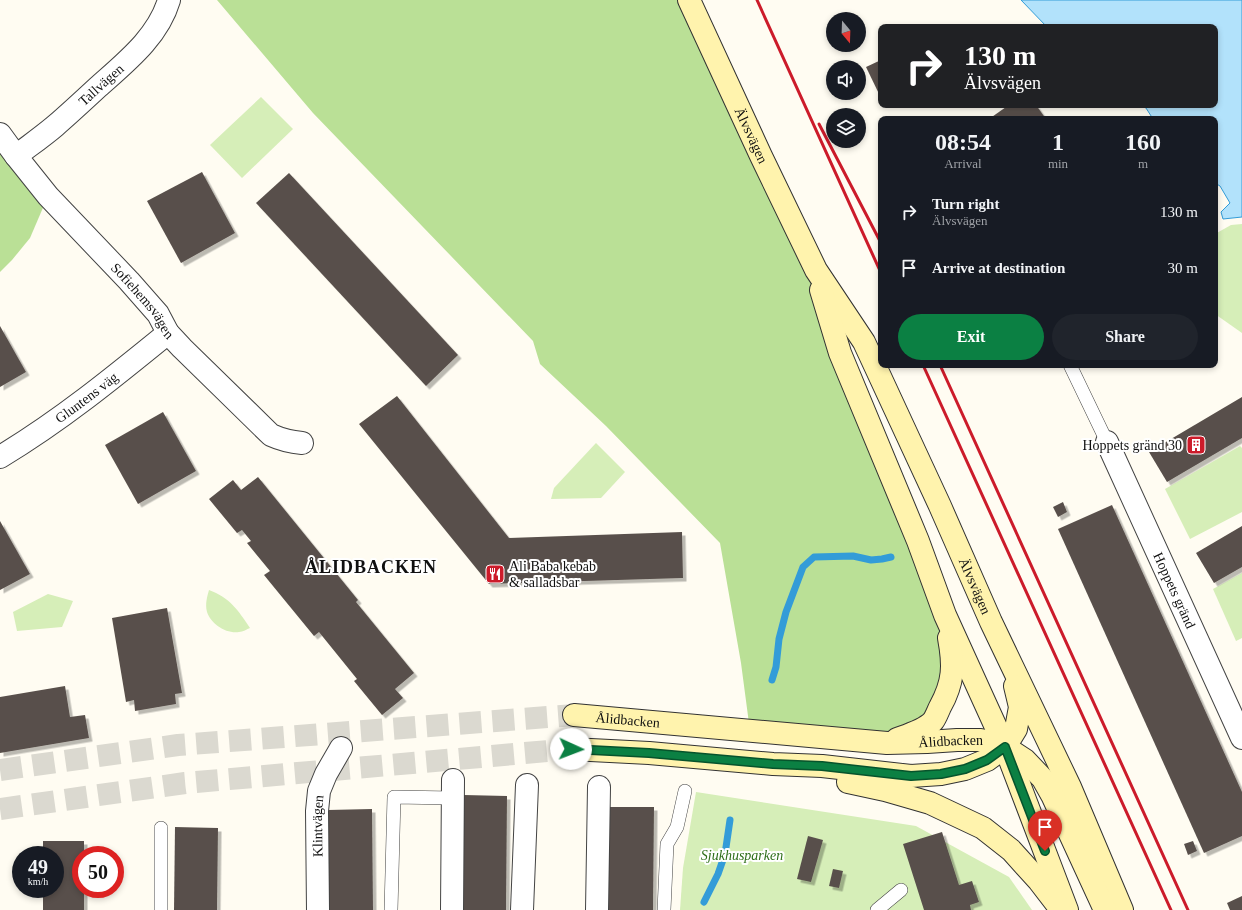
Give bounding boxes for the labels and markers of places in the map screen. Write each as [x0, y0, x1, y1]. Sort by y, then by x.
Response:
building icon: Hoppets gränd 30 [1185, 434, 1207, 456]
place label: Hoppets gränd 30 [1082, 438, 1182, 453]
place label: Ali Baba kebab & salladsbar [509, 559, 596, 590]
restaurant icon: Ali Baba kebab & salladsbar [484, 563, 506, 585]
pin [1028, 810, 1062, 851]

